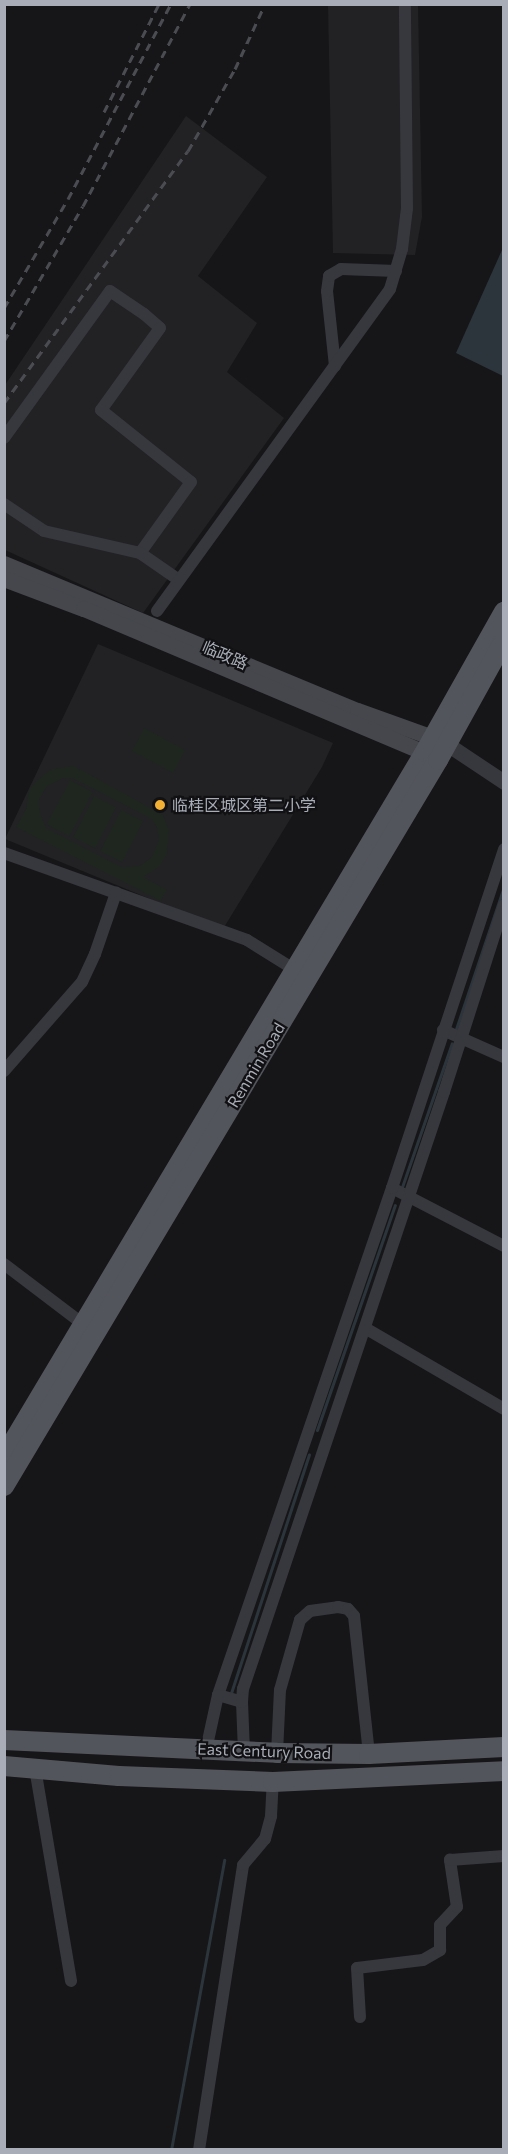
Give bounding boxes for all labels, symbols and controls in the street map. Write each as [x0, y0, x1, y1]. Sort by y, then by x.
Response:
street label: 临政路 [199, 637, 251, 673]
place label: 临桂区城区第二小学 [172, 795, 316, 815]
marker: 临桂区城区第二小学 [153, 798, 167, 812]
street label: Renmin Road [223, 1019, 289, 1111]
street label: East Century Road [197, 1739, 331, 1763]

